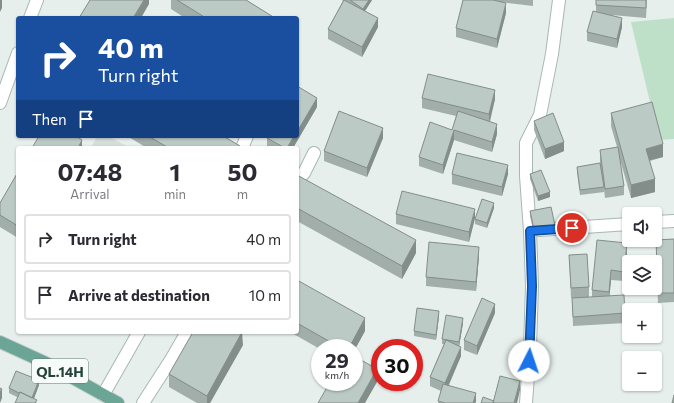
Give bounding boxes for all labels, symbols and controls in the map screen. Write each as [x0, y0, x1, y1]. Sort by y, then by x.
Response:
text: 40 m [98, 30, 164, 64]
icon: right [32, 32, 84, 84]
text: Turn right [98, 64, 178, 86]
icon: arrive [75, 108, 97, 130]
text: Then [32, 110, 67, 128]
text: 07:48 [58, 157, 122, 186]
text: 1 [170, 157, 180, 186]
text: 50 [228, 157, 257, 186]
text: Arrival [70, 186, 110, 202]
text: min [164, 186, 186, 202]
text: m [237, 186, 248, 202]
map controls [622, 207, 662, 391]
button: sound [622, 207, 662, 247]
pin [555, 211, 589, 245]
icon: arrive [561, 217, 583, 239]
icon: right [34, 228, 56, 250]
text: Turn right [68, 230, 137, 248]
text: 40 m [246, 230, 281, 248]
button: layers [622, 255, 662, 295]
icon: arrive [34, 284, 56, 306]
text: Arrive at destination [68, 286, 210, 304]
text: 10 m [249, 286, 281, 304]
button: + [622, 303, 662, 343]
speed limit sign: 30 [371, 339, 423, 391]
position arrow [508, 340, 550, 382]
text: 29 [325, 348, 349, 372]
button: − [622, 351, 662, 391]
road number: QL.14H [32, 359, 88, 383]
text: km/h [325, 369, 349, 381]

